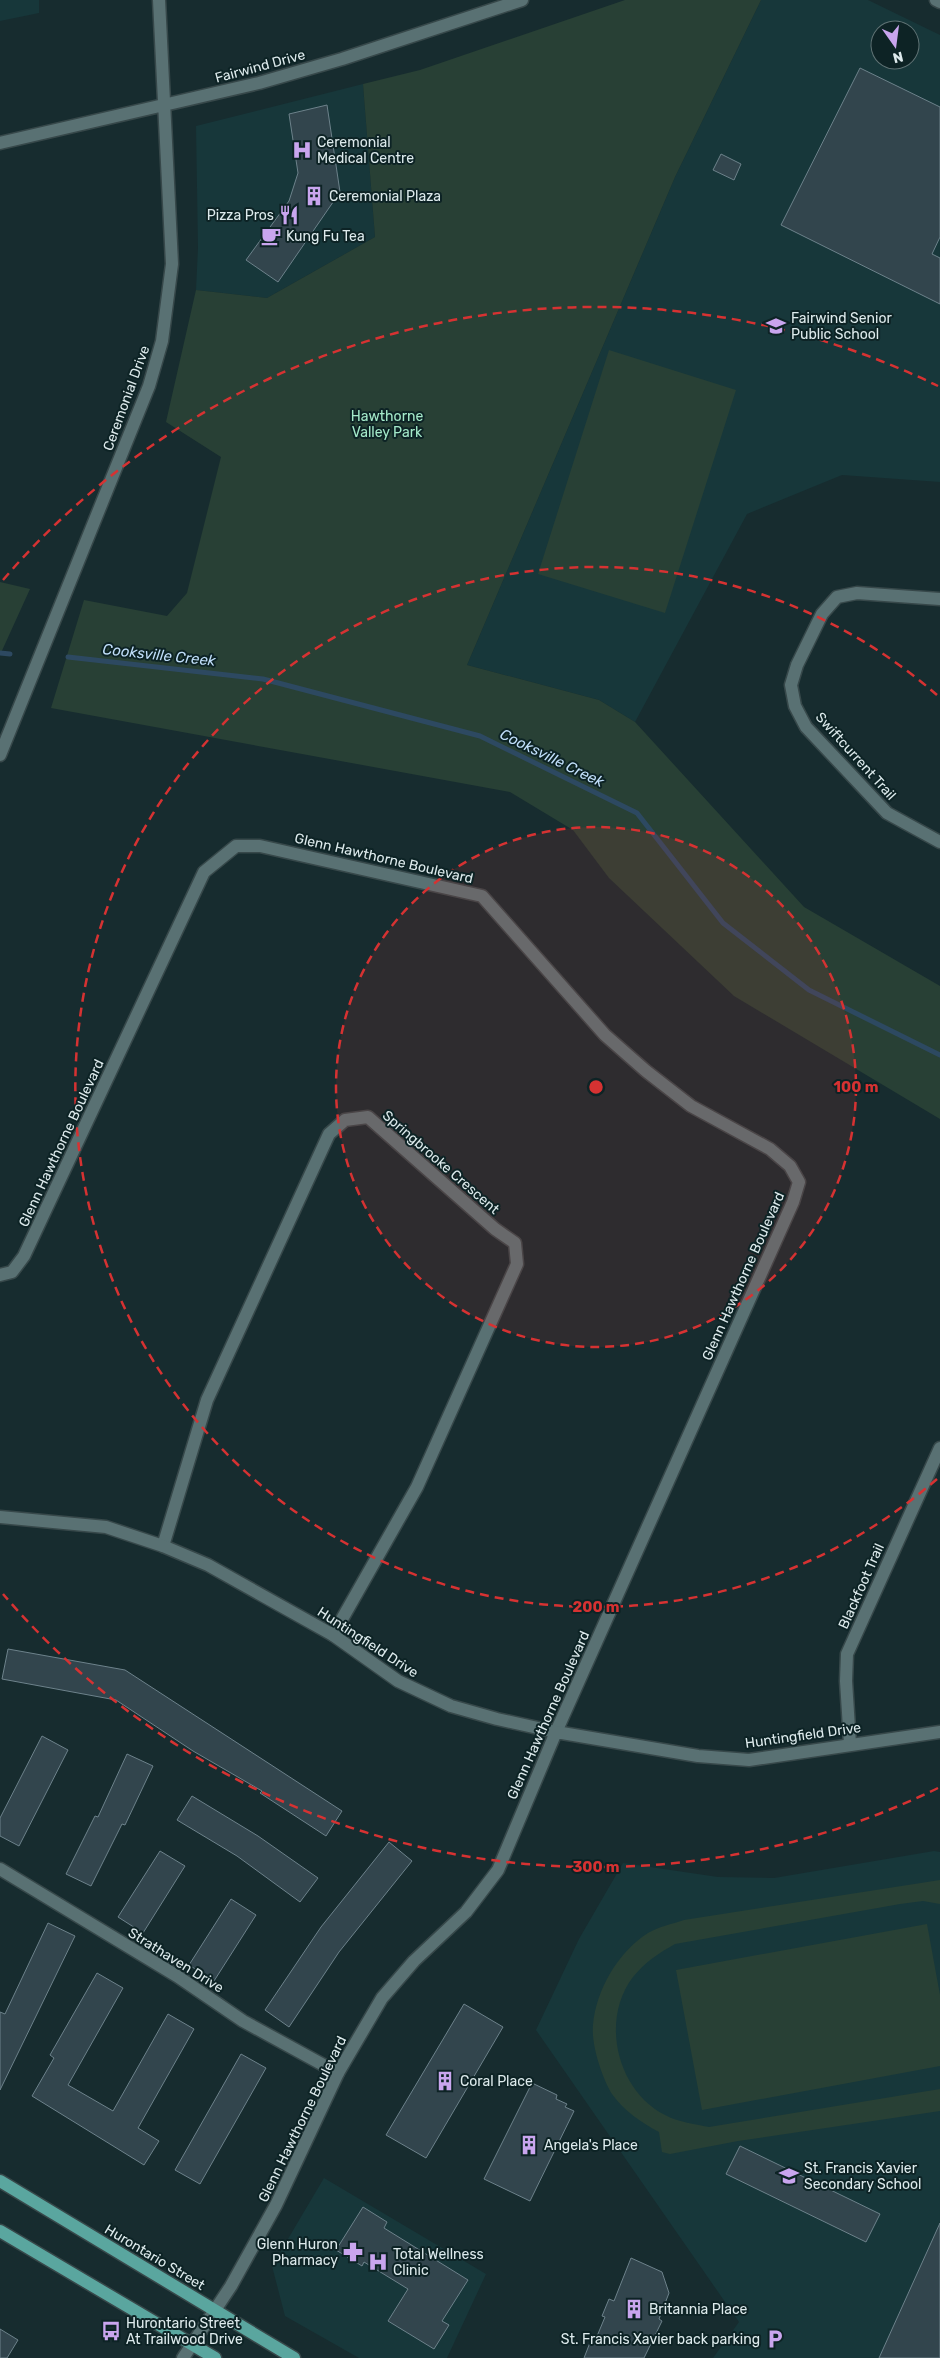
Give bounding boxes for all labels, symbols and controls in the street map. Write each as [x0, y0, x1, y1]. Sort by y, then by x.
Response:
north arrow [870, 20, 920, 70]
street label: Fairwind Drive [213, 46, 307, 87]
text: N [891, 48, 905, 67]
place label: Ceremonial Medical Centre [317, 134, 414, 167]
hospital icon: Ceremonial Medical Centre [291, 139, 313, 161]
building icon: Ceremonial Plaza [303, 185, 325, 207]
place label: Ceremonial Plaza [329, 188, 441, 205]
restaurant icon: Pizza Pros [278, 204, 300, 226]
place label: Pizza Pros [207, 207, 274, 224]
cafe icon: Kung Fu Tea [260, 225, 282, 247]
place label: Kung Fu Tea [286, 228, 365, 245]
place label: Fairwind Senior Public School [791, 310, 893, 343]
school or university icon: Fairwind Senior Public School [765, 315, 787, 337]
street label: Ceremonial Drive [100, 343, 153, 453]
park label: Hawthorne Valley Park [351, 408, 423, 441]
water label: Cooksville Creek [102, 640, 217, 670]
street label: Swiftcurrent Trail [812, 709, 900, 804]
water label: Cooksville Creek [497, 725, 607, 791]
street label: Glenn Hawthorne Boulevard [293, 830, 475, 887]
street label: Glenn Hawthorne Boulevard [15, 1057, 108, 1230]
centre of rings [587, 1078, 605, 1096]
text: 100 m [834, 1078, 878, 1096]
street label: Springbrooke Crescent [379, 1107, 503, 1218]
street label: Glenn Hawthorne Boulevard [699, 1189, 788, 1363]
street label: Blackfoot Trail [835, 1541, 888, 1632]
text: 200 m [572, 1598, 620, 1616]
street label: Huntingfield Drive [314, 1603, 422, 1681]
street label: Glenn Hawthorne Boulevard [504, 1628, 593, 1802]
street label: Huntingfield Drive [744, 1719, 862, 1752]
text: 300 m [572, 1858, 620, 1876]
street label: Strathaven Drive [125, 1924, 227, 1997]
street label: Glenn Hawthorne Boulevard [255, 2033, 350, 2205]
building icon: Coral Place [434, 2070, 456, 2092]
place label: Coral Place [460, 2073, 533, 2090]
building icon: Angela's Place [518, 2134, 540, 2156]
place label: Angela's Place [544, 2137, 638, 2154]
place label: St. Francis Xavier Secondary School [804, 2160, 921, 2193]
school or university icon: St. Francis Xavier Secondary School [778, 2165, 800, 2187]
street label: Hurontario Street [102, 2221, 208, 2294]
place label: Glenn Huron Pharmacy [257, 2236, 338, 2269]
pharmacy icon: Glenn Huron Pharmacy [342, 2241, 364, 2263]
place label: Total Wellness Clinic [393, 2246, 484, 2279]
hospital icon: Total Wellness Clinic [367, 2251, 389, 2273]
building icon: Britannia Place [623, 2298, 645, 2320]
place label: Britannia Place [649, 2301, 748, 2318]
place label: Hurontario Street At Trailwood Drive [126, 2315, 243, 2348]
bus stop icon: Hurontario Street At Trailwood Drive [100, 2320, 122, 2342]
parking icon: St. Francis Xavier back parking [764, 2328, 786, 2350]
place label: St. Francis Xavier back parking [561, 2331, 760, 2348]

